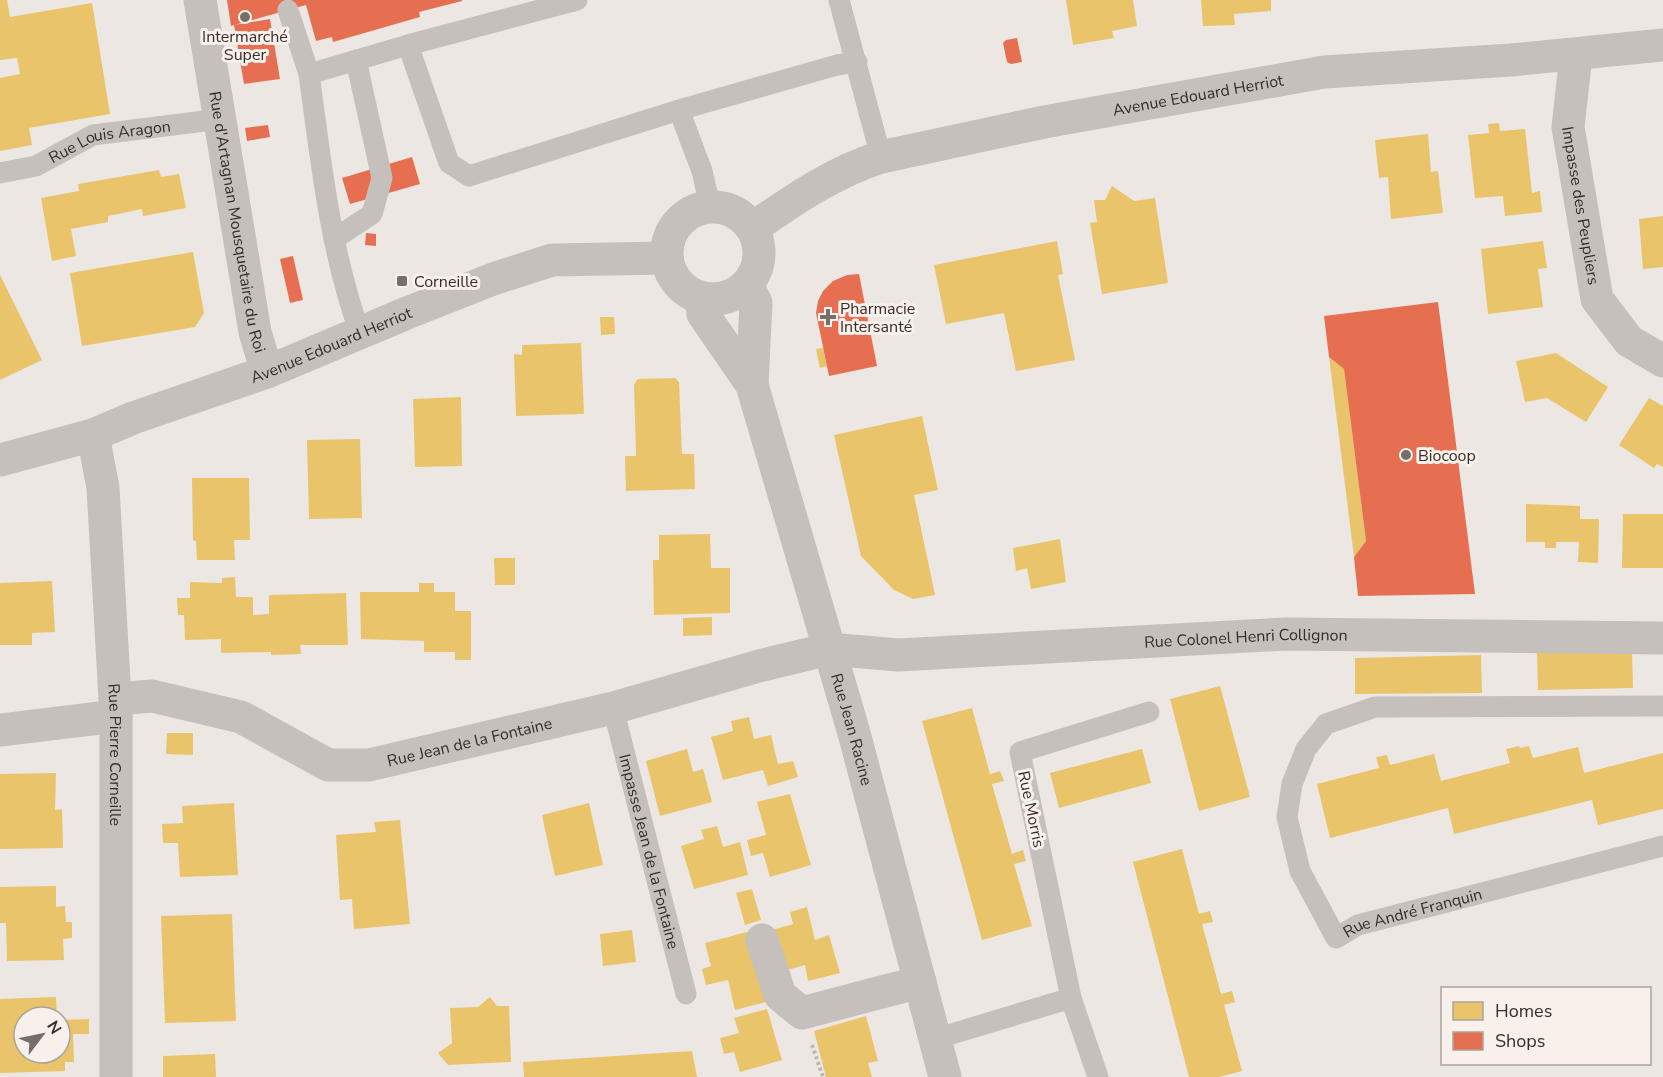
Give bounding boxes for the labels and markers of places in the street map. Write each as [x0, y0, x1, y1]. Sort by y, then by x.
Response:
marker: Intermarché Super [238, 10, 252, 24]
place label: Intermarché Super [202, 26, 288, 66]
place label: Corneille [414, 271, 478, 293]
marker: Corneille [395, 274, 409, 288]
place label: Pharmacie Intersanté [840, 298, 915, 338]
marker: Pharmacie Intersanté [821, 310, 835, 324]
place label: Biocoop [1418, 445, 1476, 467]
marker: Biocoop [1399, 448, 1413, 462]

